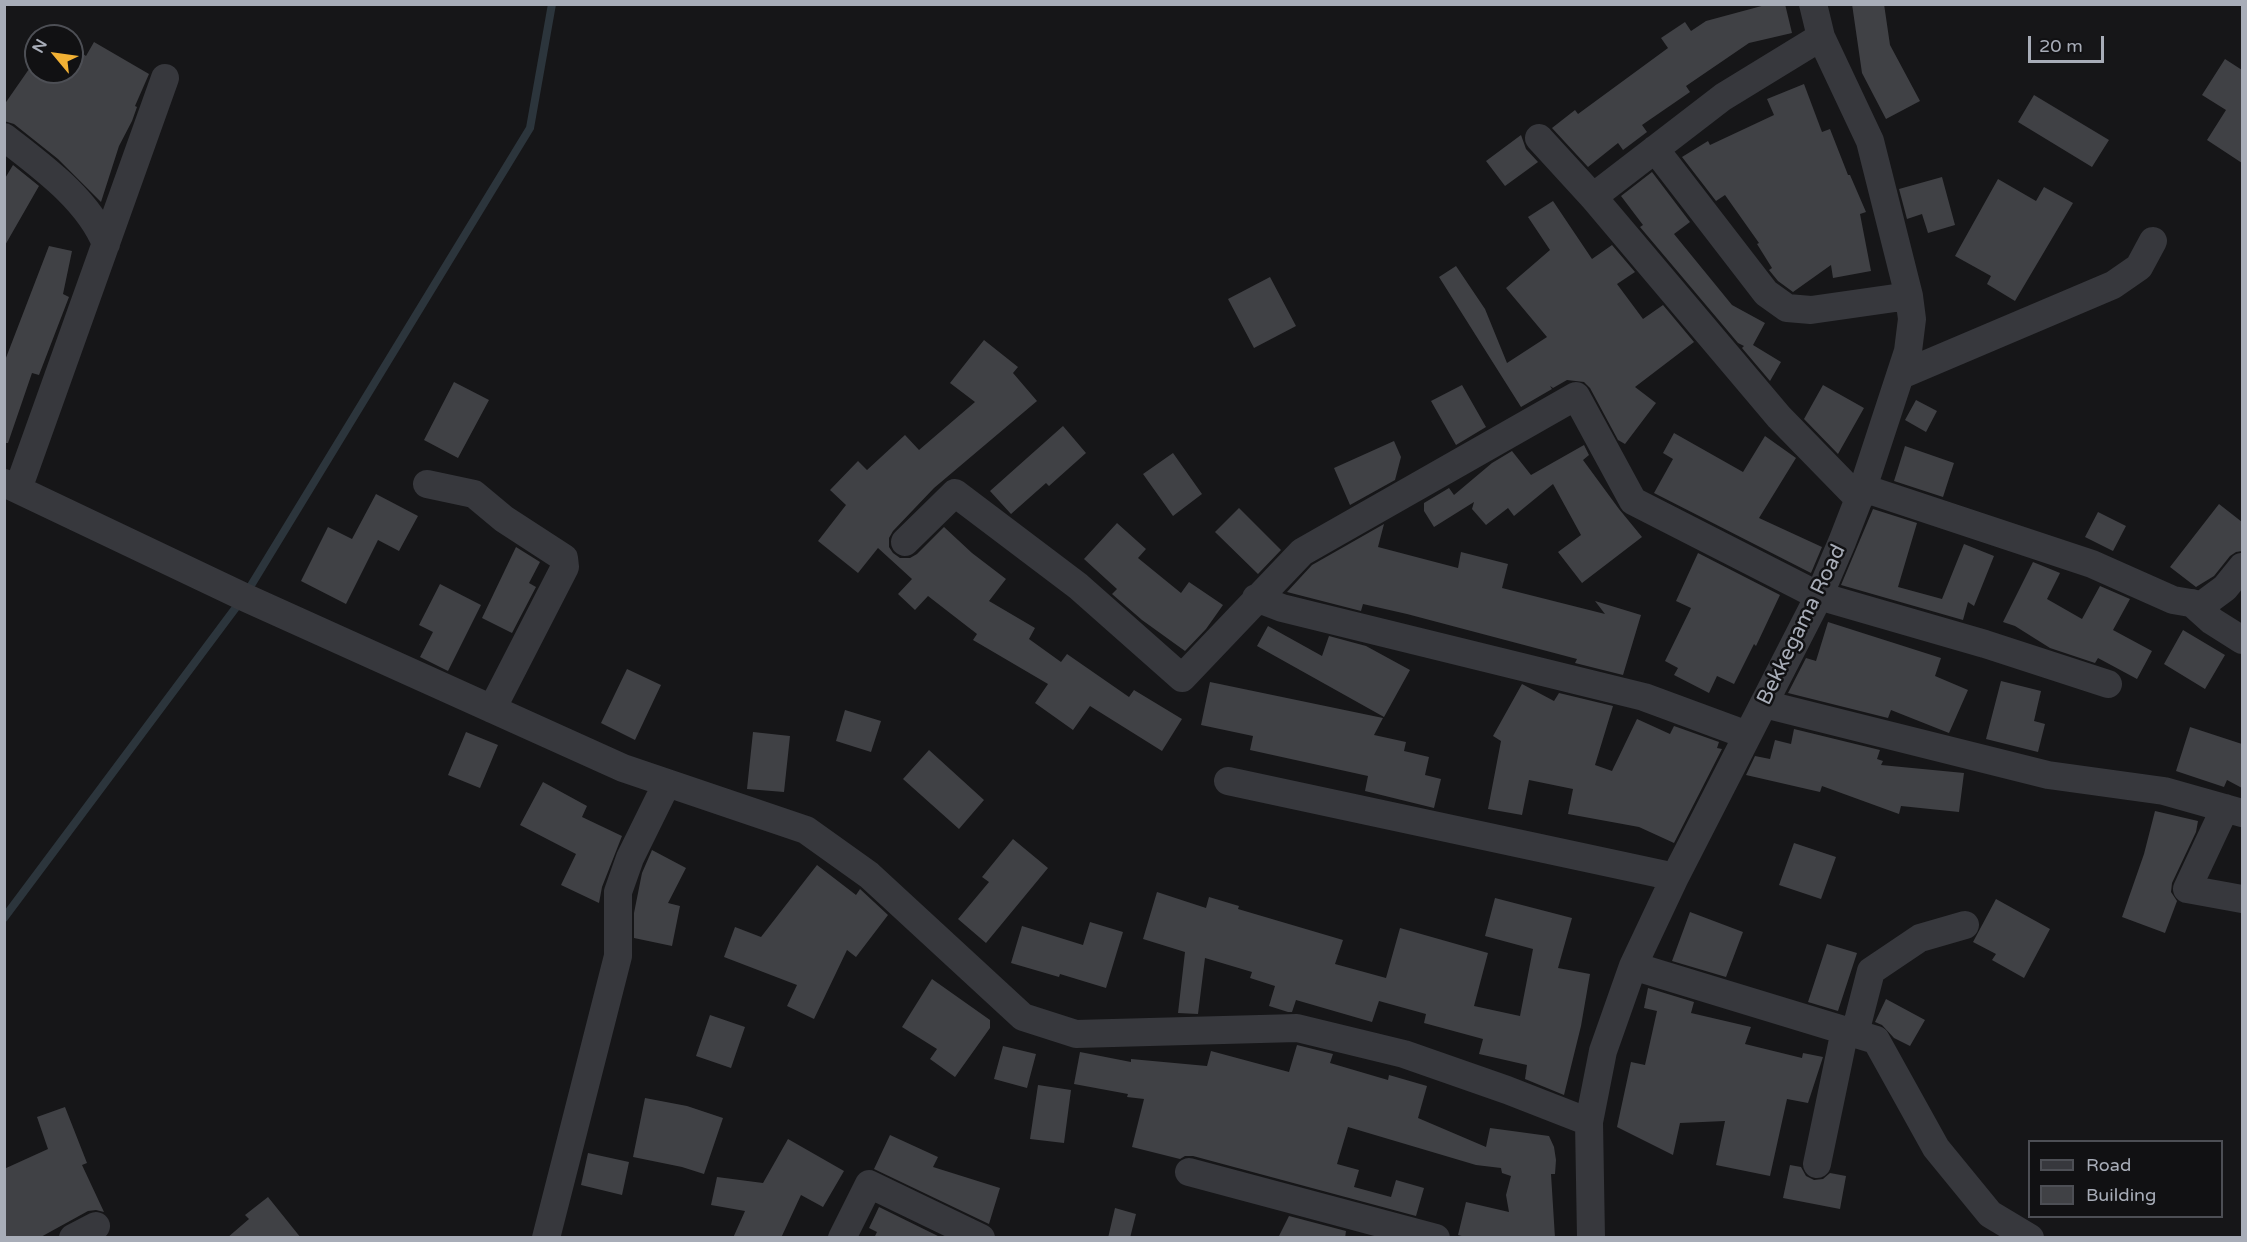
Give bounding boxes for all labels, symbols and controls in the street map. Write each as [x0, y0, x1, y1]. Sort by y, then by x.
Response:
north arrow [24, 24, 84, 84]
scale bar [2031, 24, 2108, 62]
text: 20 m [2039, 35, 2083, 57]
text: N [28, 36, 52, 57]
street label: Bekkegama Road [1752, 541, 1852, 709]
legend [2028, 1140, 2223, 1218]
text: Road [2086, 1154, 2131, 1176]
text: Building [2086, 1184, 2156, 1206]

